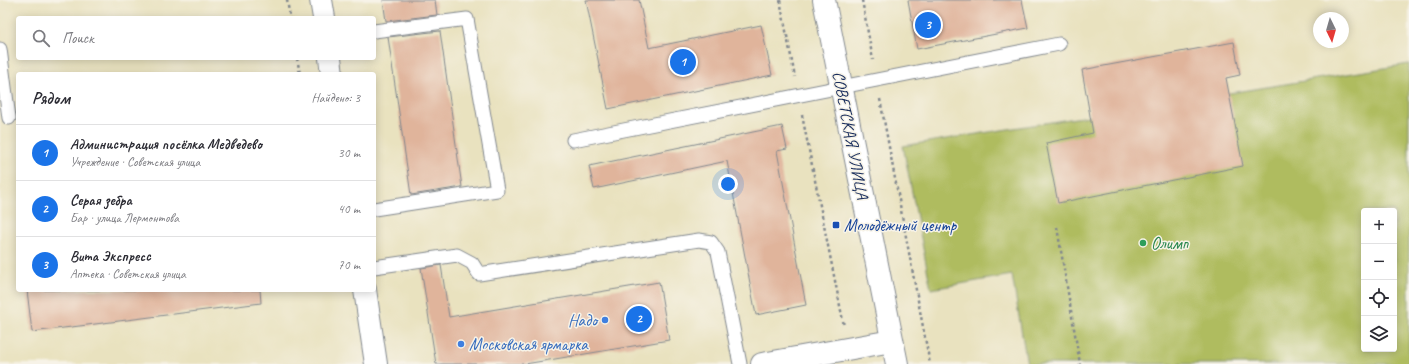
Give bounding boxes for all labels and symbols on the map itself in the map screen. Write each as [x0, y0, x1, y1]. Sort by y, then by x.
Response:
pin: 3 [915, 10, 941, 40]
north arrow [1313, 12, 1349, 48]
pin: 1 [670, 47, 696, 77]
street label: СОВЕТСКАЯ УЛИЦА [828, 69, 873, 202]
your location [718, 174, 738, 194]
place label: Молодёжный центр [844, 215, 958, 236]
marker: Молодёжный центр [831, 220, 841, 230]
place label: Олимп [1151, 233, 1189, 254]
marker: Олимп [1138, 238, 1148, 248]
pin: 2 [626, 304, 652, 334]
place label: Надо [568, 310, 599, 331]
marker: Надо [600, 315, 610, 325]
place label: Московская ярмарка [469, 334, 589, 355]
marker: Московская ярмарка [456, 339, 466, 349]

